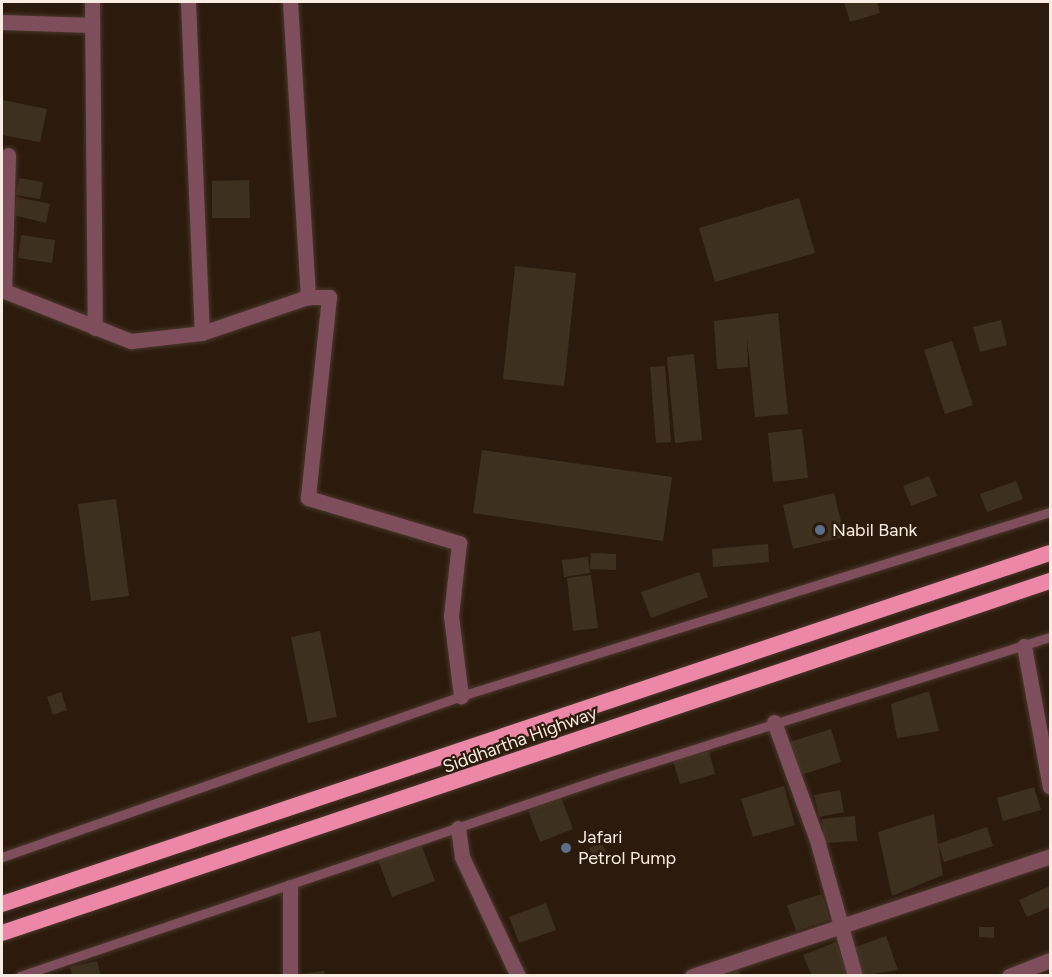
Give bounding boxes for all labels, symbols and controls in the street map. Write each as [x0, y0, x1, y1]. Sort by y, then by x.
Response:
place label: Nabil Bank [832, 519, 917, 541]
marker: Nabil Bank [813, 523, 827, 537]
street label: Siddhartha Highway [440, 702, 600, 778]
place label: Jafari Petrol Pump [578, 827, 676, 870]
marker: Jafari Petrol Pump [559, 841, 573, 855]

